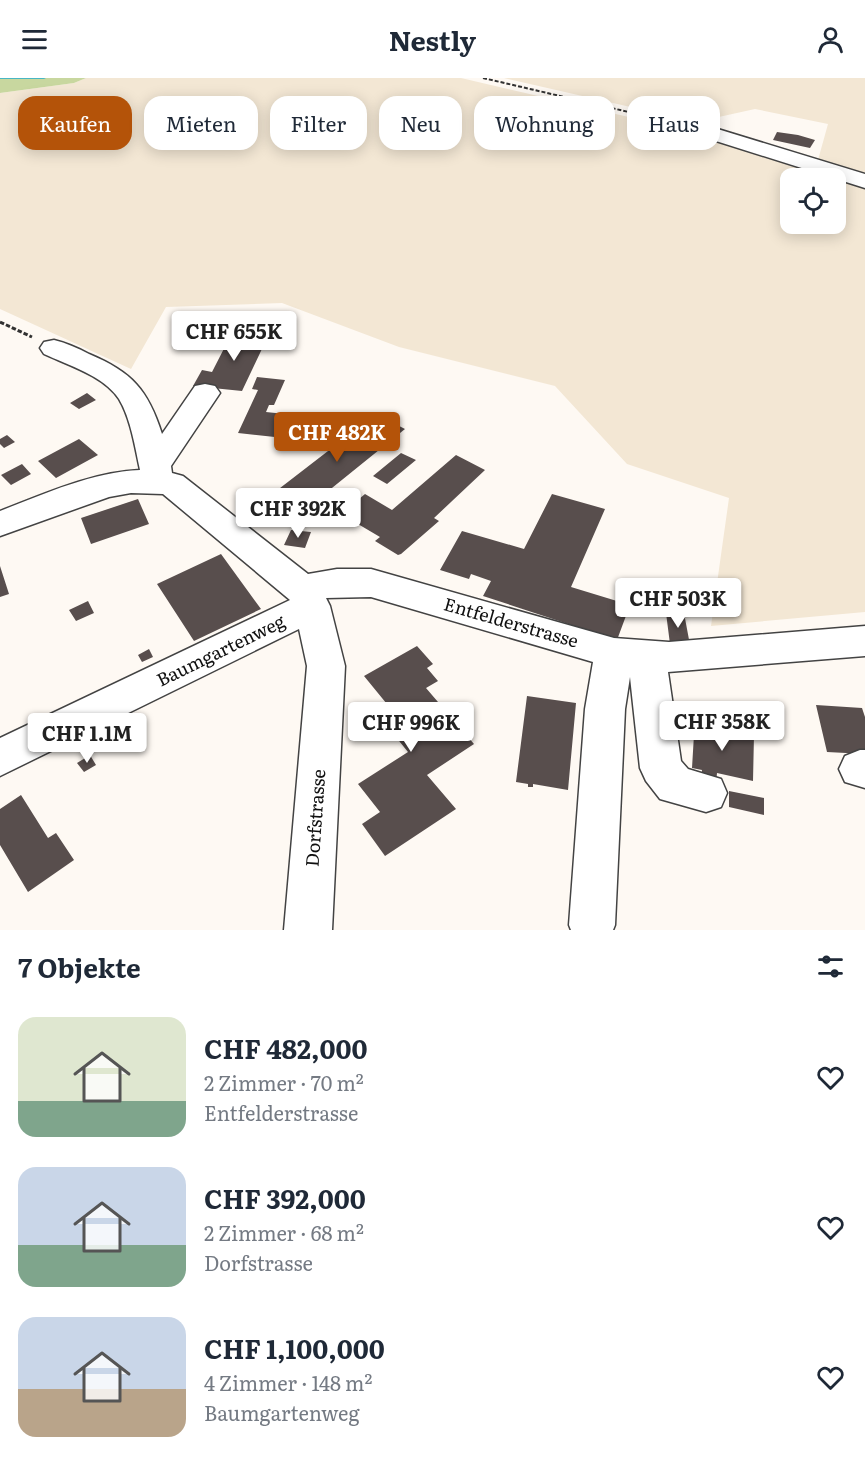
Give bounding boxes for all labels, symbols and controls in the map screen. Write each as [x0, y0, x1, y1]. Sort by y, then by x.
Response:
text: Nestly [389, 19, 476, 59]
icon: menu [18, 23, 51, 56]
icon: person [814, 23, 847, 56]
chip: Kaufen [18, 96, 132, 150]
chip: Mieten [144, 96, 258, 150]
chip: Filter [270, 96, 367, 150]
chip: Neu [379, 96, 462, 150]
chip: Wohnung [474, 96, 615, 150]
chip: Haus [627, 96, 720, 150]
map controls [780, 168, 846, 234]
button: locate [780, 168, 846, 234]
pin: CHF 655K [172, 311, 296, 362]
text: CHF 655K [186, 315, 282, 345]
pin: CHF 482K [275, 412, 399, 463]
text: CHF 482K [288, 416, 386, 446]
pin: CHF 392K [236, 488, 360, 539]
text: CHF 392K [250, 492, 346, 522]
pin: CHF 503K [616, 578, 740, 629]
text: CHF 503K [629, 582, 727, 612]
street label: Entfelderstrasse [441, 589, 582, 654]
street label: Baumgartenweg [151, 606, 290, 692]
pin: CHF 358K [660, 701, 784, 752]
pin: CHF 996K [349, 702, 473, 753]
text: CHF 358K [673, 705, 771, 735]
text: CHF 996K [362, 706, 460, 736]
pin: CHF 1.1M [25, 713, 149, 764]
text: CHF 1.1M [42, 717, 132, 747]
street label: Dorfstrasse [298, 768, 331, 868]
text: 7 Objekte [18, 947, 141, 986]
icon: filters [814, 950, 847, 983]
text: CHF 482,000 [204, 1028, 367, 1067]
icon: home [66, 1041, 138, 1113]
icon: heart [814, 1061, 847, 1094]
text: 2 Zimmer · 70 m² [204, 1067, 364, 1097]
text: Entfelderstrasse [204, 1097, 358, 1127]
text: CHF 392,000 [204, 1178, 366, 1217]
icon: home [66, 1191, 138, 1263]
icon: heart [814, 1211, 847, 1244]
text: 2 Zimmer · 68 m² [204, 1217, 364, 1247]
text: Dorfstrasse [204, 1247, 313, 1277]
text: CHF 1,100,000 [204, 1328, 385, 1367]
icon: home [66, 1341, 138, 1413]
icon: heart [814, 1361, 847, 1394]
text: 4 Zimmer · 148 m² [204, 1367, 372, 1397]
text: Baumgartenweg [204, 1397, 360, 1427]

